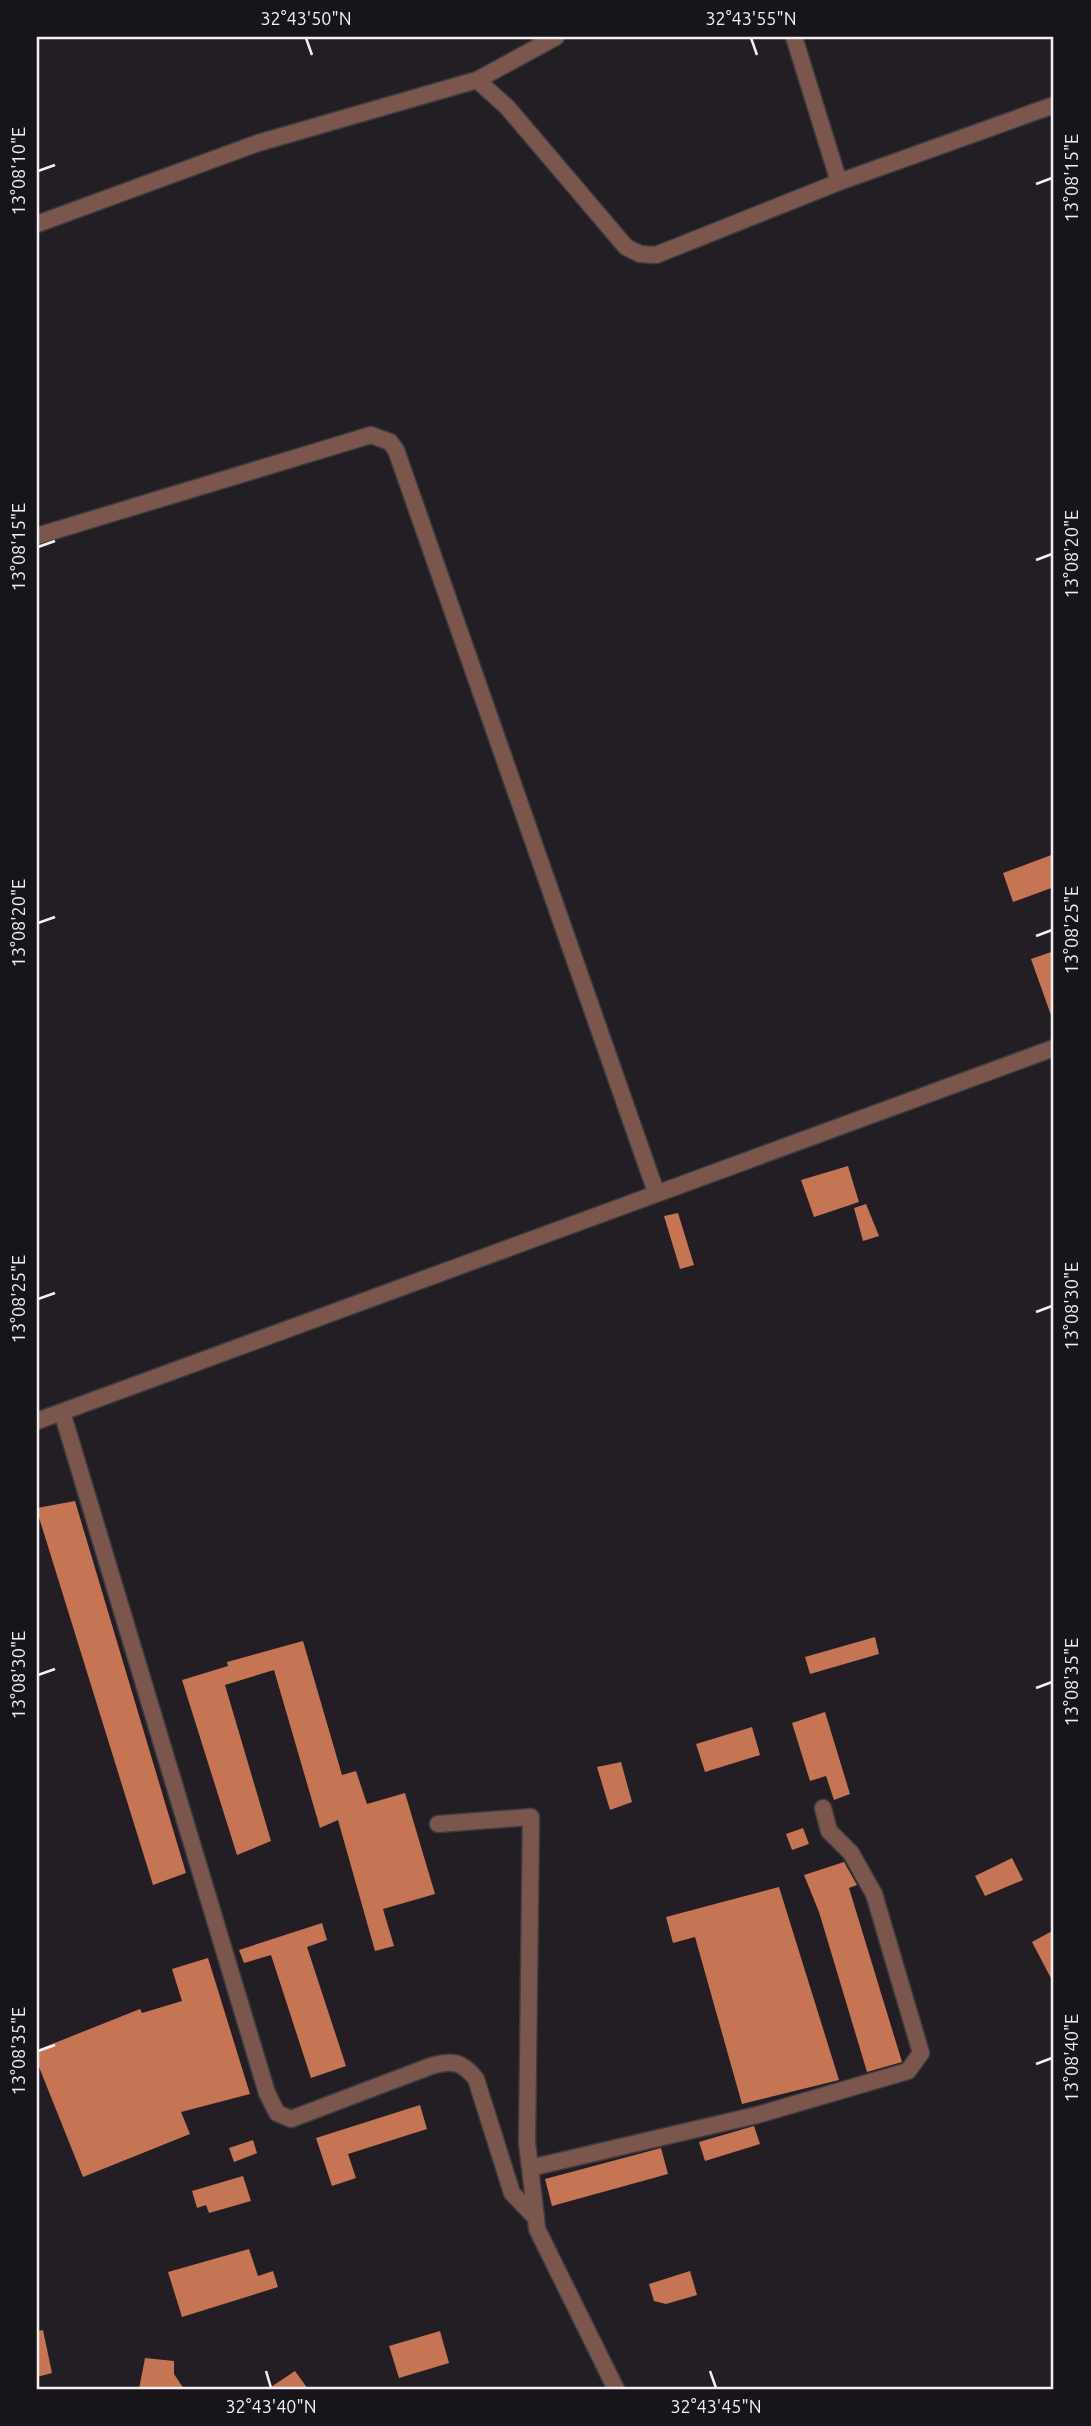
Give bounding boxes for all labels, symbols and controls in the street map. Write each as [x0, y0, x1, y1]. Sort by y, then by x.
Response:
text: 32°43'50"N [260, 8, 352, 28]
text: 32°43'55"N [705, 8, 797, 28]
text: 13°08'10"E [8, 127, 28, 215]
text: 13°08'15"E [1061, 134, 1081, 222]
text: 13°08'15"E [8, 503, 28, 591]
text: 13°08'20"E [1061, 510, 1081, 598]
text: 13°08'20"E [8, 879, 28, 967]
text: 13°08'25"E [1061, 886, 1081, 974]
text: 13°08'25"E [8, 1255, 28, 1343]
text: 13°08'30"E [1061, 1262, 1081, 1350]
text: 13°08'30"E [8, 1631, 28, 1719]
text: 13°08'35"E [1061, 1638, 1081, 1726]
text: 13°08'35"E [8, 2007, 28, 2095]
text: 13°08'40"E [1061, 2014, 1081, 2102]
text: 32°43'40"N [225, 2396, 317, 2416]
text: 32°43'45"N [670, 2396, 762, 2416]

